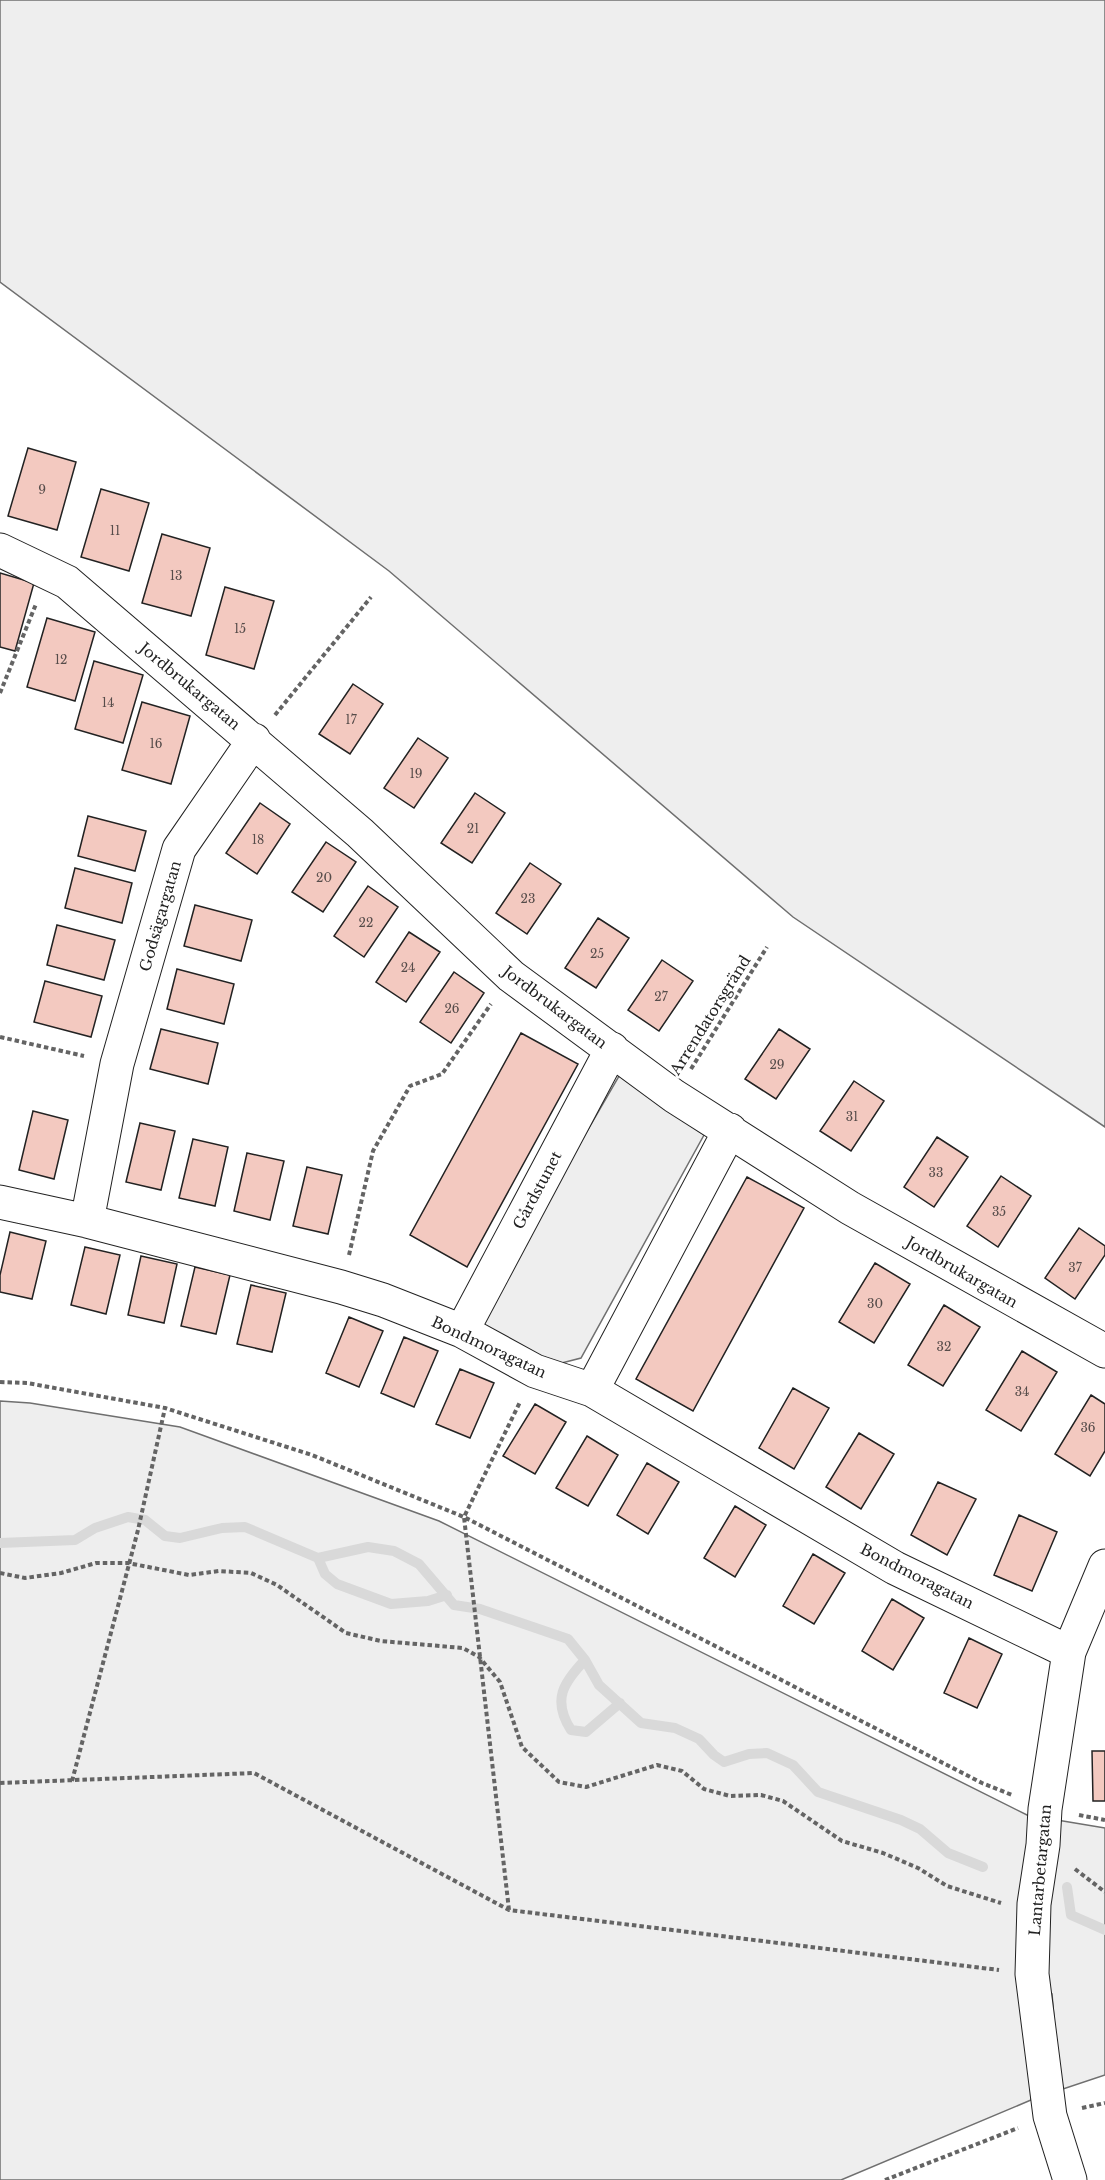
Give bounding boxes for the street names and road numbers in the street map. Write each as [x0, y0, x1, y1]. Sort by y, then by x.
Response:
street label: Jordbrukargatan [134, 637, 244, 734]
street label: Godsägargatan [135, 859, 185, 973]
street label: Arrendatorsgränd [665, 952, 754, 1079]
street label: Jordbrukargatan [497, 960, 611, 1052]
street label: Gårdstunet [509, 1147, 566, 1232]
street label: Jordbrukargatan [901, 1231, 1021, 1312]
street label: Bondmoragatan [428, 1312, 550, 1382]
street label: Bondmoragatan [857, 1539, 977, 1613]
street label: Lantarbetargatan [1025, 1804, 1055, 1936]

